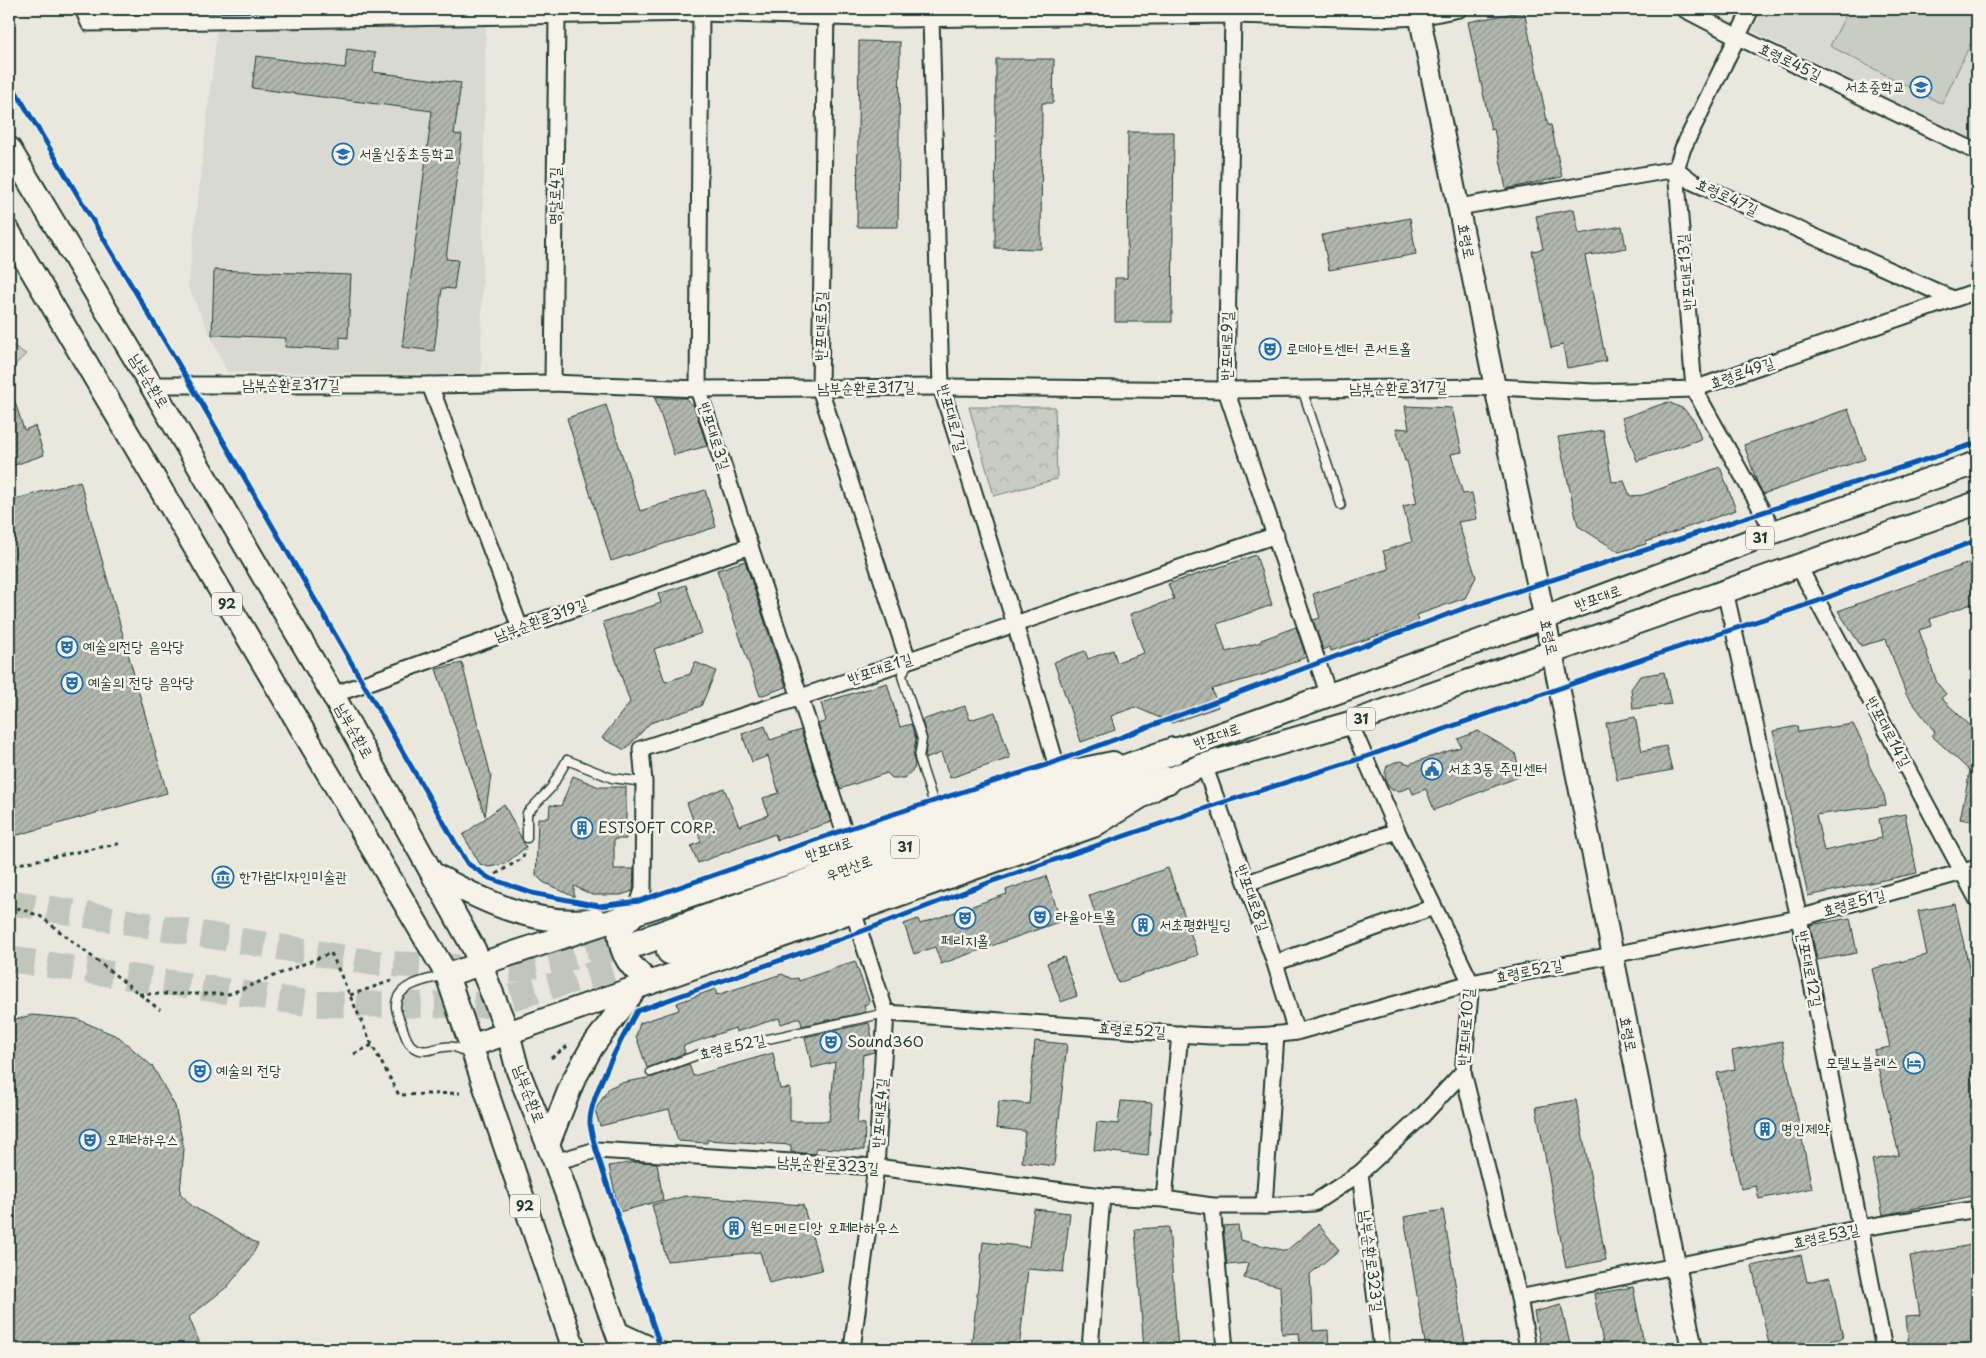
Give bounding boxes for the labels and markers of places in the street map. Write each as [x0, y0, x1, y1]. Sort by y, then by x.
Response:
place label: 서초중학교 [1845, 74, 1905, 97]
school or university icon: 서초중학교 [1909, 75, 1933, 99]
place label: 서울신중초등학교 [359, 141, 456, 164]
school or university icon: 서울신중초등학교 [331, 142, 355, 166]
place label: 로데아트센터 콘서트홀 [1286, 336, 1412, 359]
theatre icon: 로데아트센터 콘서트홀 [1258, 337, 1282, 361]
place label: 예술의전당 음악당 [83, 634, 184, 657]
theatre icon: 예술의전당 음악당 [55, 635, 79, 659]
place label: 예술의 전당 음악당 [88, 670, 194, 693]
theatre icon: 예술의 전당 음악당 [60, 671, 84, 695]
place label: 서초3동 주민센터 [1448, 756, 1547, 779]
public building icon: 서초3동 주민센터 [1420, 757, 1444, 781]
place label: ESTSOFT CORP. [598, 815, 716, 838]
building icon: ESTSOFT CORP. [570, 816, 594, 840]
place label: 한가람디자인미술관 [239, 864, 348, 887]
museum icon: 한가람디자인미술관 [211, 865, 235, 889]
place label: 라율아트홀 [1056, 904, 1116, 927]
theatre icon: 라율아트홀 [1028, 905, 1052, 929]
theatre icon: 페리지홀 [953, 906, 977, 930]
place label: 서초평화빌딩 [1159, 912, 1231, 935]
building icon: 서초평화빌딩 [1131, 913, 1155, 937]
place label: 페리지홀 [941, 928, 989, 951]
place label: Sound360 [847, 1029, 924, 1052]
theatre icon: Sound360 [819, 1030, 843, 1054]
place label: 모텔노블레스 [1826, 1050, 1898, 1073]
hotel icon: 모텔노블레스 [1902, 1051, 1926, 1075]
place label: 예술의 전당 [216, 1058, 281, 1081]
theatre icon: 예술의 전당 [188, 1059, 212, 1083]
place label: 명인제약 [1781, 1116, 1830, 1139]
building icon: 명인제약 [1753, 1117, 1777, 1141]
place label: 오페라하우스 [106, 1127, 178, 1150]
theatre icon: 오페라하우스 [78, 1128, 102, 1152]
place label: 월드메르디앙 오페라하우스 [750, 1215, 900, 1238]
building icon: 월드메르디앙 오페라하우스 [722, 1216, 746, 1240]

